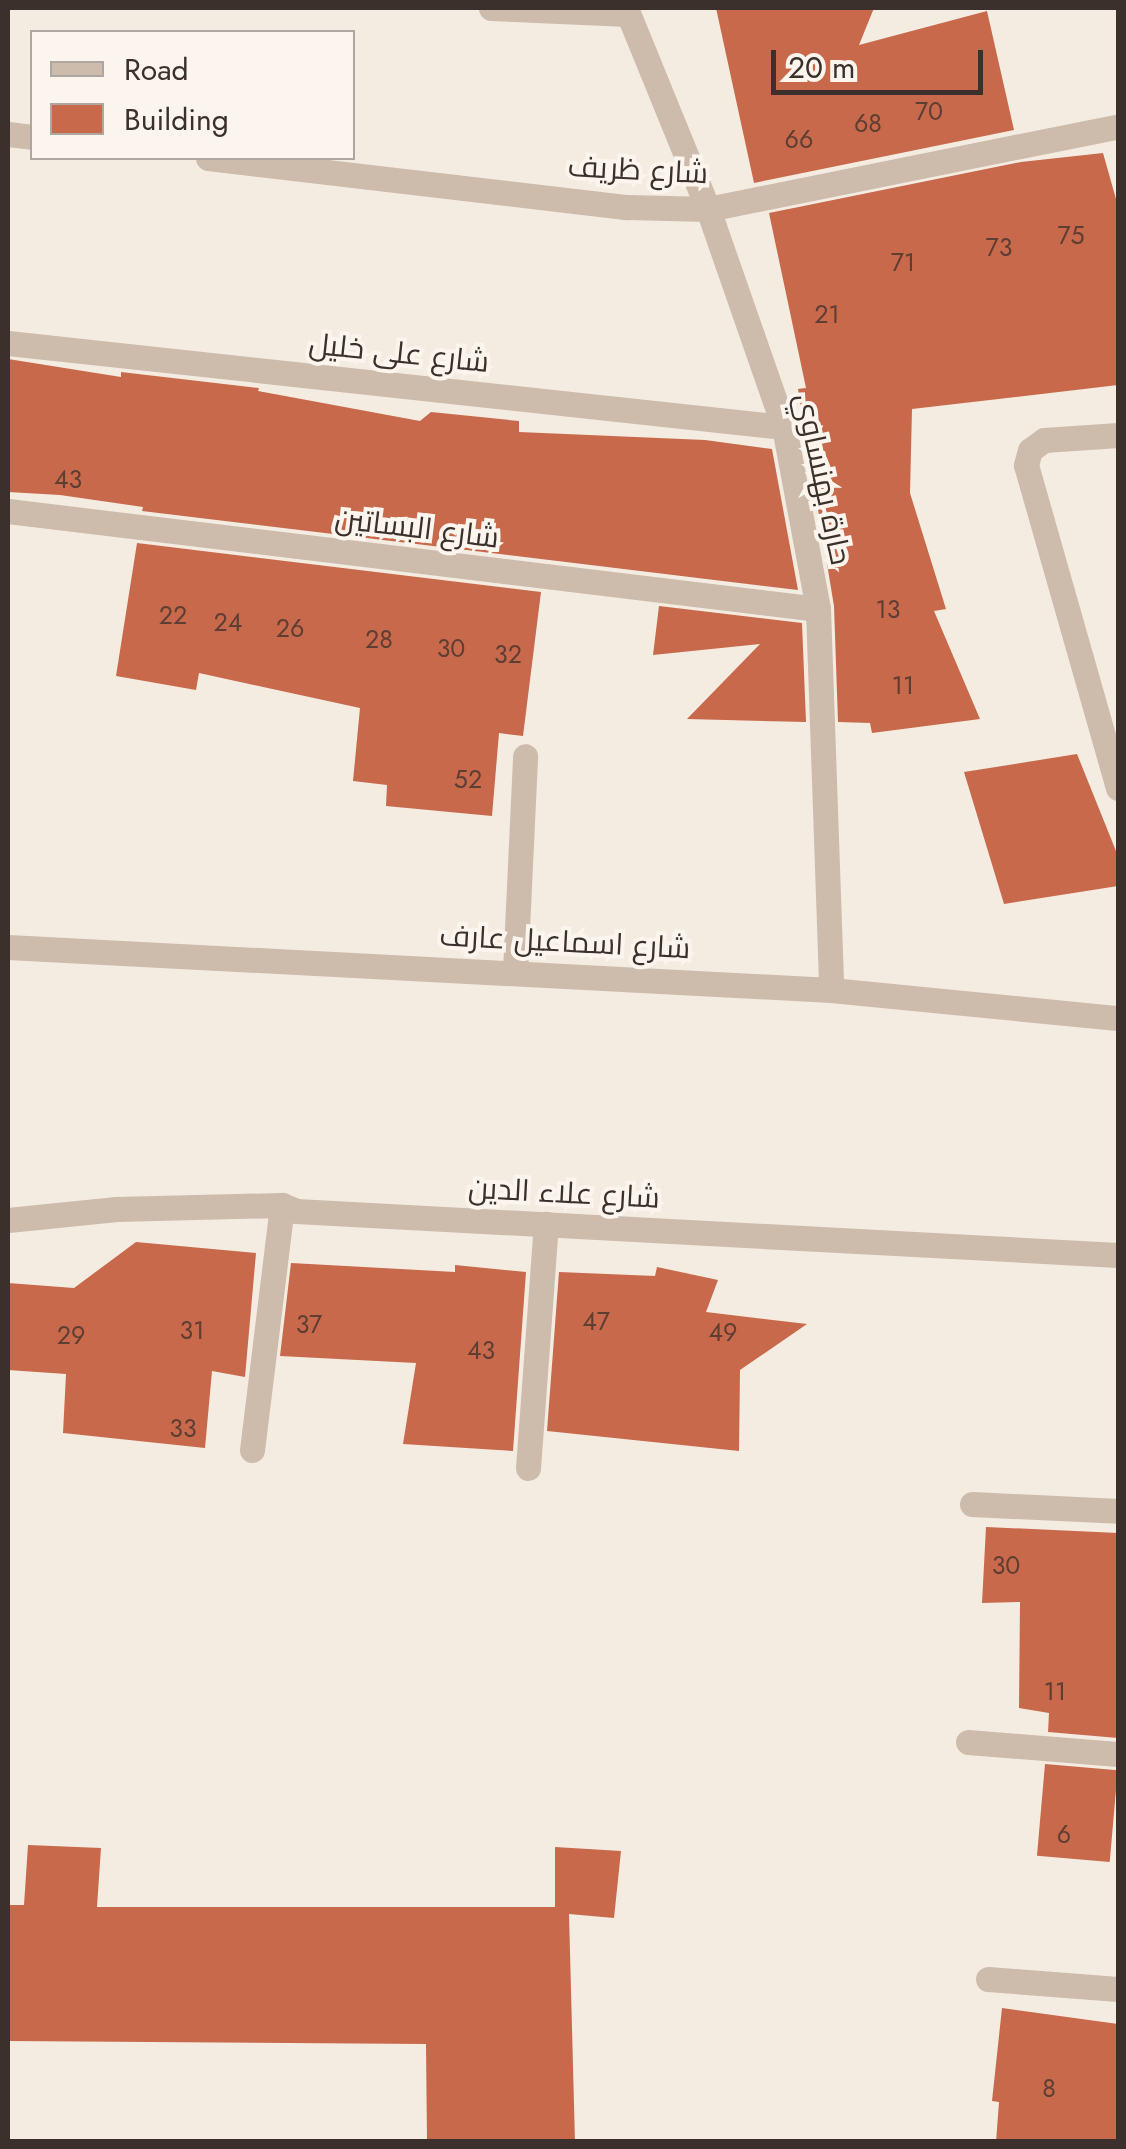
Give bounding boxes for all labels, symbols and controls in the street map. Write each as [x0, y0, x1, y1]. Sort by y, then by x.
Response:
legend [30, 30, 355, 160]
scale bar [776, 30, 988, 92]
text: 20 m [788, 46, 855, 89]
text: Road [124, 48, 189, 91]
house number: 70 [915, 96, 943, 126]
text: Building [124, 98, 229, 141]
house number: 68 [854, 108, 882, 138]
house number: 66 [785, 124, 813, 154]
street label: شارع ظريف [567, 148, 709, 192]
house number: 75 [1057, 220, 1085, 250]
house number: 73 [986, 232, 1012, 262]
house number: 71 [891, 247, 915, 277]
house number: 21 [814, 299, 840, 329]
street label: شارع على خليل [307, 326, 491, 380]
street label: حارة بهنساوي [787, 390, 859, 568]
house number: 43 [54, 464, 82, 494]
street label: شارع البساتين [333, 500, 501, 556]
house number: 13 [876, 594, 900, 624]
house number: 22 [159, 600, 187, 630]
house number: 24 [214, 607, 242, 637]
house number: 26 [276, 613, 304, 643]
house number: 28 [365, 624, 393, 654]
house number: 30 [437, 633, 465, 663]
house number: 32 [494, 639, 522, 669]
house number: 11 [892, 670, 914, 700]
house number: 52 [454, 764, 482, 794]
street label: شارع اسماعيل عارف [439, 917, 691, 967]
street label: شارع علاء الدين [467, 1170, 661, 1216]
house number: 47 [582, 1306, 610, 1336]
house number: 37 [296, 1309, 322, 1339]
house number: 31 [180, 1315, 204, 1345]
house number: 49 [709, 1317, 737, 1347]
house number: 29 [57, 1320, 85, 1350]
house number: 43 [467, 1335, 495, 1365]
house number: 33 [169, 1413, 197, 1443]
house number: 30 [992, 1550, 1020, 1580]
house number: 11 [1044, 1676, 1066, 1706]
house number: 6 [1057, 1819, 1071, 1849]
house number: 8 [1042, 2073, 1056, 2103]

